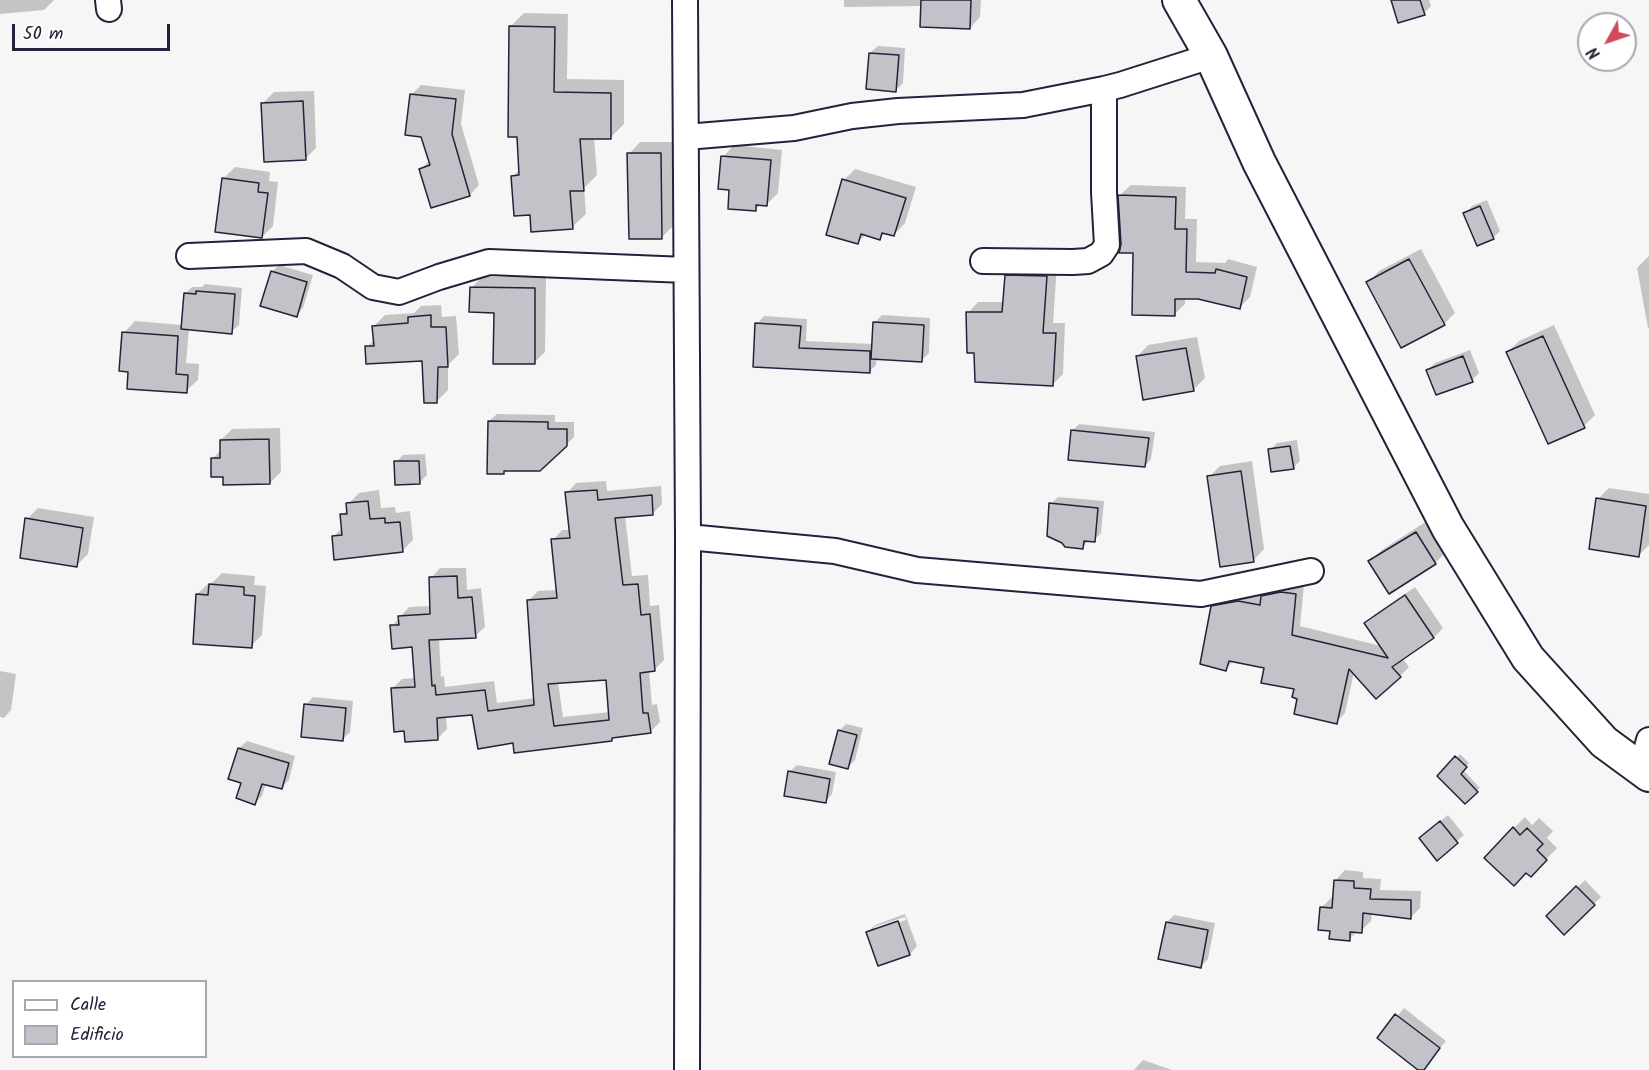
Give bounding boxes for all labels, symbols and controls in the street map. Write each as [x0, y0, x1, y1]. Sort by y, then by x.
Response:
scale bar [15, 12, 172, 50]
north arrow [1577, 12, 1637, 72]
text: 50 m [23, 20, 63, 49]
text: N [1582, 41, 1607, 65]
legend [12, 980, 207, 1058]
text: Calle [70, 991, 106, 1020]
text: Edificio [70, 1021, 124, 1050]

